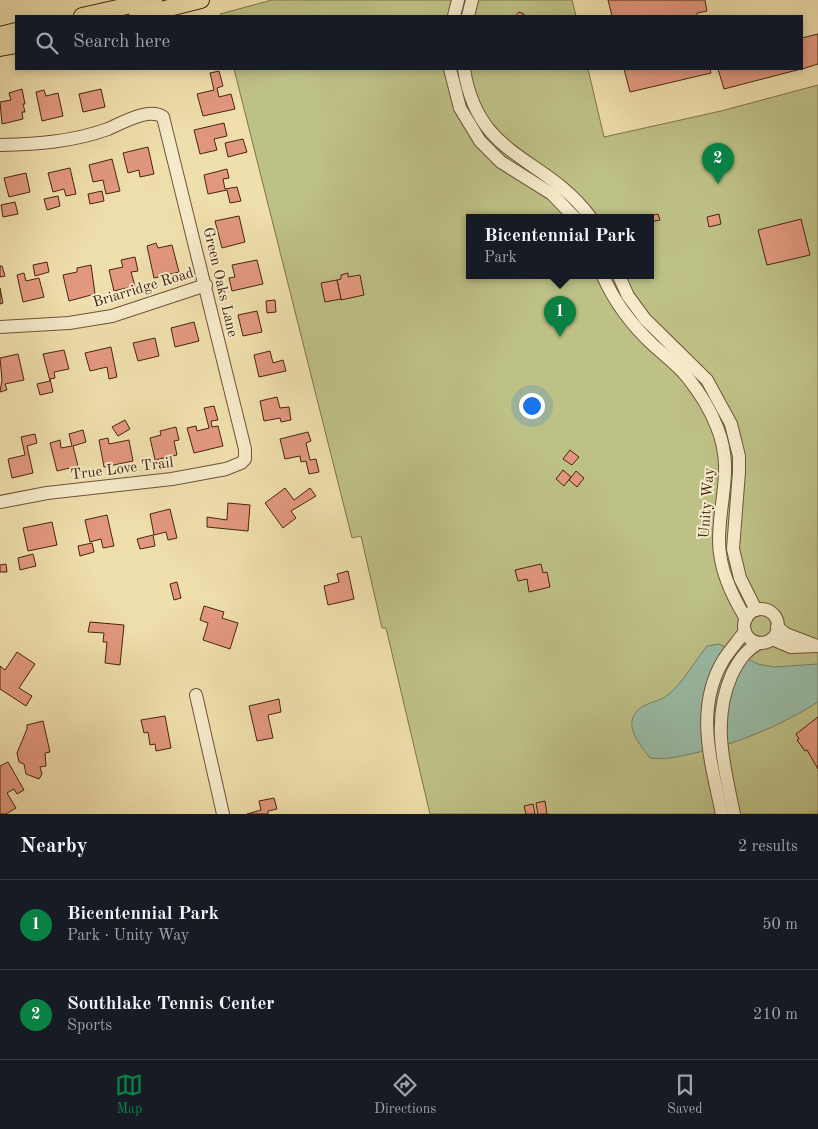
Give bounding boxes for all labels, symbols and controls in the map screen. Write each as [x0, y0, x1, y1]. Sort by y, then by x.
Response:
search box [15, 15, 803, 70]
icon: search [33, 29, 61, 57]
text: Search here [73, 33, 170, 52]
pin: 2 [702, 143, 734, 184]
popup [466, 214, 654, 279]
street label: Green Oaks Lane [200, 226, 239, 339]
text: Bicentennial Park [484, 227, 636, 246]
text: Park [484, 250, 517, 266]
street label: Briarridge Road [91, 266, 196, 311]
pin: 1 [544, 296, 576, 337]
your location [519, 393, 545, 419]
street label: True Love Trail [70, 456, 174, 483]
street label: Unity Way [698, 467, 717, 539]
text: Nearby [20, 836, 88, 857]
text: 2 results [738, 839, 798, 855]
text: Bicentennial Park [67, 905, 219, 924]
text: 1 [31, 917, 41, 933]
text: 50 m [762, 917, 798, 933]
text: Park · Unity Way [67, 928, 189, 944]
text: Southlake Tennis Center [67, 995, 275, 1014]
text: 2 [31, 1007, 41, 1023]
text: 210 m [753, 1007, 798, 1023]
text: Sports [67, 1018, 112, 1034]
tab: Map [115, 1071, 143, 1118]
tab: Directions [374, 1071, 436, 1118]
tab: Saved [667, 1071, 703, 1118]

